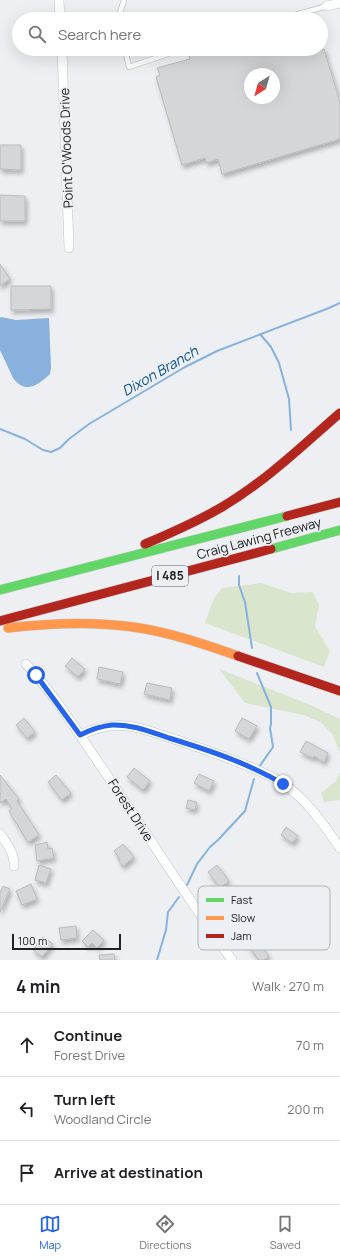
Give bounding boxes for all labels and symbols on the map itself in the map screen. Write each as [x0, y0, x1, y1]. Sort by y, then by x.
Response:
north arrow [244, 68, 280, 104]
street label: Point O'Woods Drive [55, 87, 77, 209]
water label: Dixon Branch [118, 341, 202, 400]
street label: Craig Lawing Freeway [195, 513, 323, 563]
road number: I 485 [152, 566, 188, 586]
route start [27, 666, 45, 684]
street label: Forest Drive [104, 775, 158, 845]
route end [274, 775, 292, 793]
legend [198, 886, 330, 950]
text: Fast [231, 892, 253, 907]
text: Slow [231, 910, 256, 925]
text: Jam [231, 928, 252, 943]
scale bar [12, 932, 121, 951]

